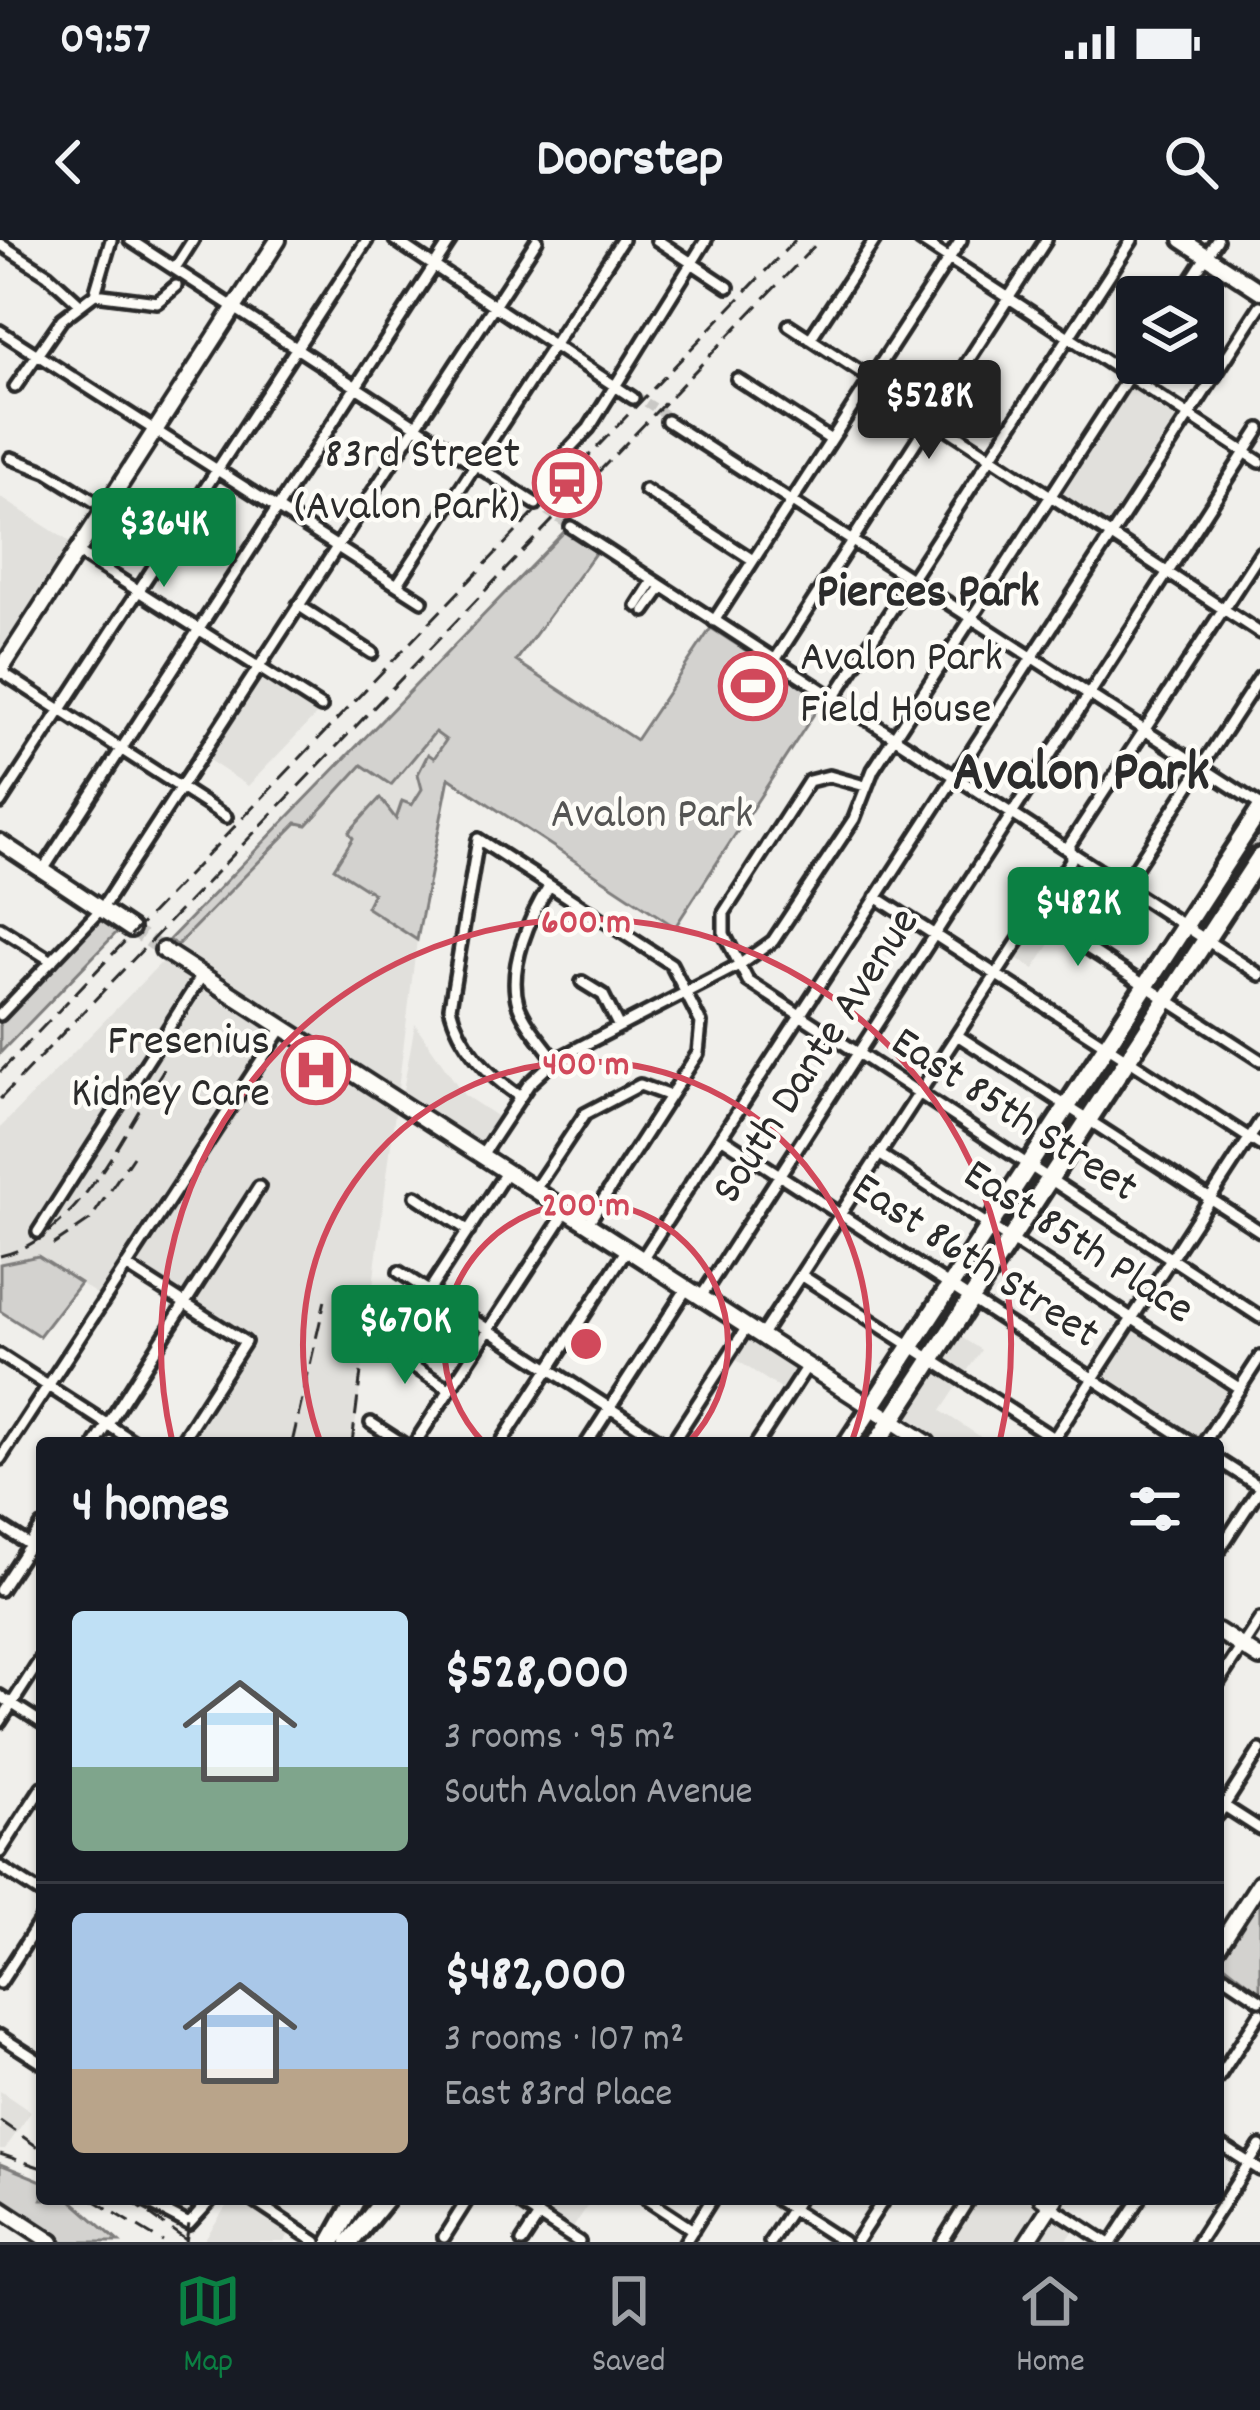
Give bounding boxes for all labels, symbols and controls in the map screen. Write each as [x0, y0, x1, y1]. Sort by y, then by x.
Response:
text: 09:57 [60, 10, 151, 74]
text: Doorstep [536, 124, 724, 201]
icon: back [36, 129, 102, 195]
icon: search [1158, 129, 1224, 195]
map controls [1116, 276, 1224, 384]
button: layers [1116, 276, 1224, 384]
pin: $528K [845, 360, 1013, 462]
text: $528K [885, 371, 973, 426]
place label: 83rd Street (Avalon Park) [295, 425, 520, 541]
station icon: 83rd Street (Avalon Park) [532, 448, 602, 518]
pin: $364K [80, 488, 248, 590]
text: $364K [119, 499, 209, 554]
district label: Pierces Park [817, 561, 1039, 630]
place label: Avalon Park Field House [800, 628, 1003, 744]
sports icon: Avalon Park Field House [718, 651, 788, 721]
district label: Avalon Park [952, 736, 1210, 818]
park label: Avalon Park [551, 785, 753, 849]
pin: $482K [994, 867, 1162, 969]
text: $482K [1035, 878, 1121, 933]
street label: South Dante Avenue [698, 896, 938, 1218]
text: 600 m [541, 899, 631, 951]
place label: Fresenius Kidney Care [71, 1012, 270, 1128]
street label: East 85th Street [877, 1013, 1149, 1221]
hospital icon: Fresenius Kidney Care [281, 1035, 351, 1105]
text: 400 m [542, 1041, 630, 1093]
street label: East 85th Place [949, 1145, 1205, 1343]
street label: East 86th Street [837, 1159, 1111, 1367]
text: 200 m [542, 1182, 630, 1234]
pin: $670K [321, 1285, 489, 1387]
text: $670K [358, 1296, 452, 1351]
centre of rings [565, 1323, 607, 1365]
text: 4 homes [72, 1473, 230, 1545]
icon: filters [1122, 1476, 1188, 1542]
text: $528,000 [444, 1640, 629, 1712]
icon: home [168, 1659, 312, 1803]
text: 3 rooms · 95 m² [444, 1712, 675, 1767]
text: South Avalon Avenue [444, 1767, 753, 1822]
text: $482,000 [444, 1942, 627, 2014]
icon: home [168, 1961, 312, 2105]
text: 3 rooms · 107 m² [444, 2014, 684, 2069]
text: East 83rd Place [444, 2069, 673, 2124]
tab: Map [175, 2268, 241, 2387]
tab: Saved [592, 2268, 666, 2387]
tab: Home [1016, 2268, 1085, 2387]

